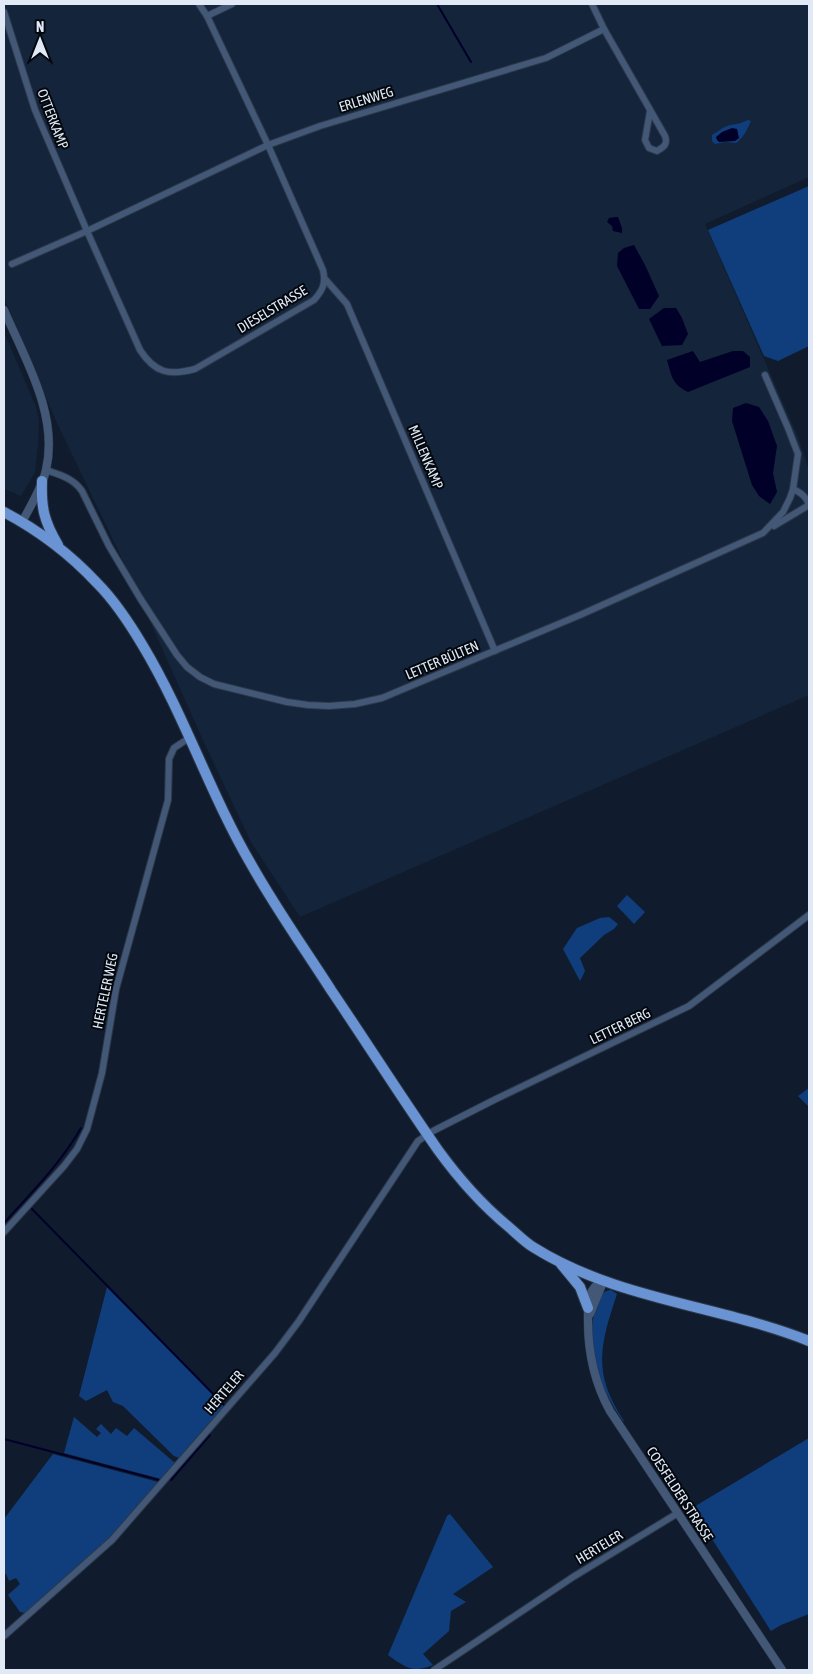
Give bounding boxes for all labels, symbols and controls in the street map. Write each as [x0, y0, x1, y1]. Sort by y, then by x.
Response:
north arrow [15, 15, 65, 65]
text: N [36, 19, 44, 35]
street label: ERLENWEG [337, 83, 395, 115]
street label: OTTERKAMP [34, 87, 72, 151]
street label: DIESELSTRASSE [234, 282, 310, 336]
street label: MILLENKAMP [405, 423, 447, 492]
street label: LETTER BÜLTEN [403, 637, 481, 683]
street label: HERTELER WEG [89, 952, 121, 1030]
street label: LETTER BERG [587, 1004, 653, 1048]
street label: HERTELER [201, 1367, 247, 1417]
street label: COESFELDER STRASSE [643, 1444, 717, 1544]
street label: HERTELER [573, 1527, 625, 1567]

